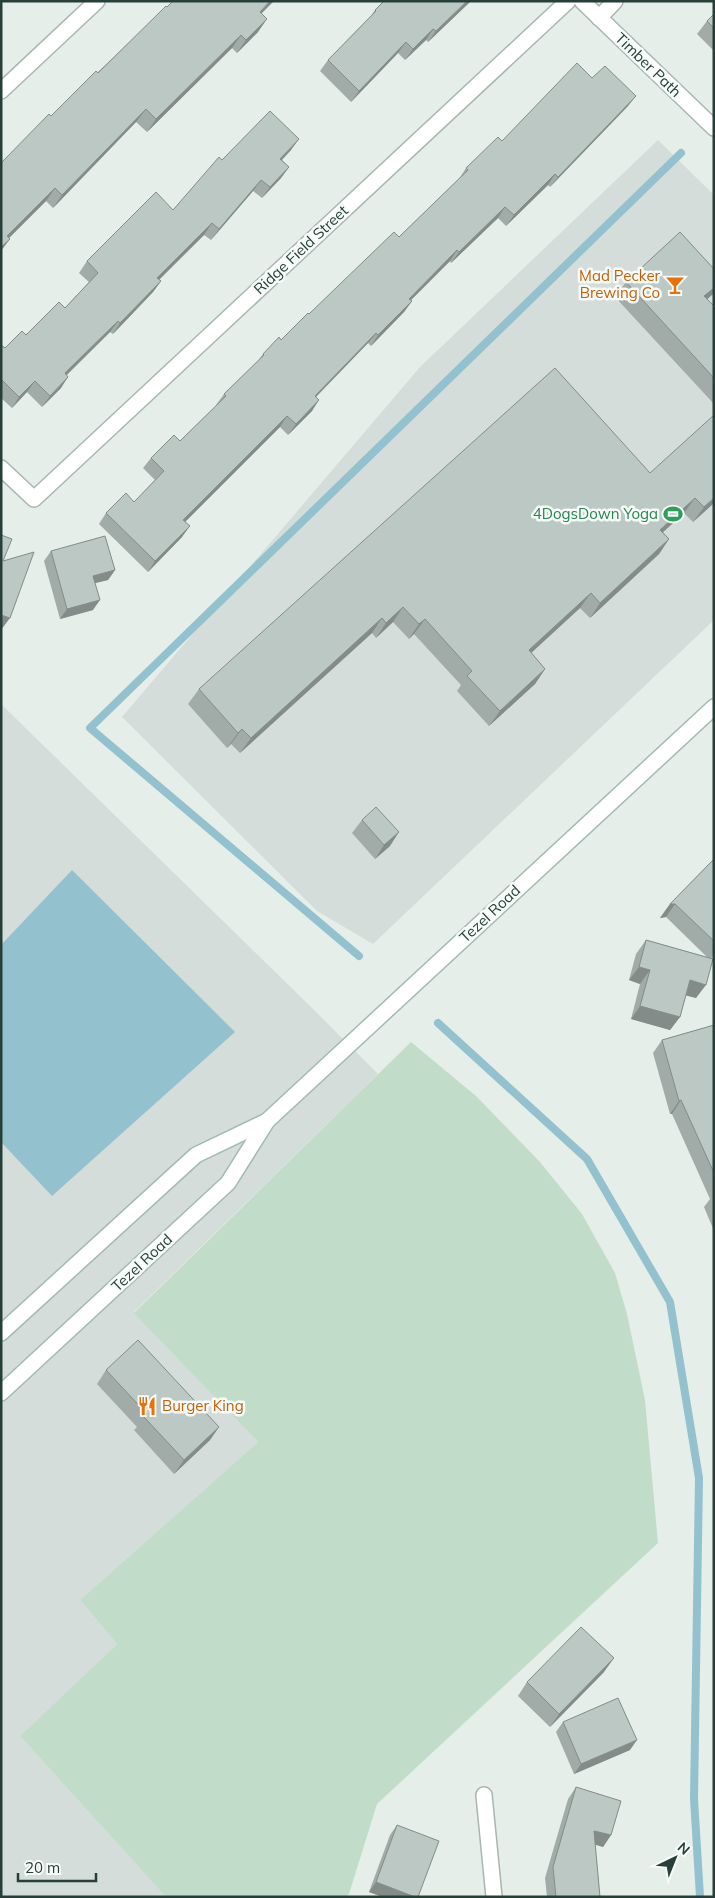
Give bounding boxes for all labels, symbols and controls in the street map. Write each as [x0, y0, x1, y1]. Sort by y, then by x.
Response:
street label: Timber Path [611, 28, 685, 101]
street label: Ridge Field Street [249, 201, 352, 298]
place label: Mad Pecker Brewing Co [579, 266, 661, 302]
bar icon: Mad Pecker Brewing Co [664, 274, 686, 296]
sports icon: 4DogsDown Yoga [662, 503, 684, 525]
place label: 4DogsDown Yoga [533, 504, 658, 523]
street label: Tezel Road [455, 881, 524, 947]
street label: Tezel Road [107, 1230, 176, 1296]
restaurant icon: Burger King [136, 1395, 158, 1417]
place label: Burger King [162, 1396, 244, 1415]
north arrow [650, 1833, 700, 1883]
text: N [674, 1838, 694, 1859]
scale bar [18, 1850, 95, 1882]
text: 20 m [25, 1858, 60, 1877]

